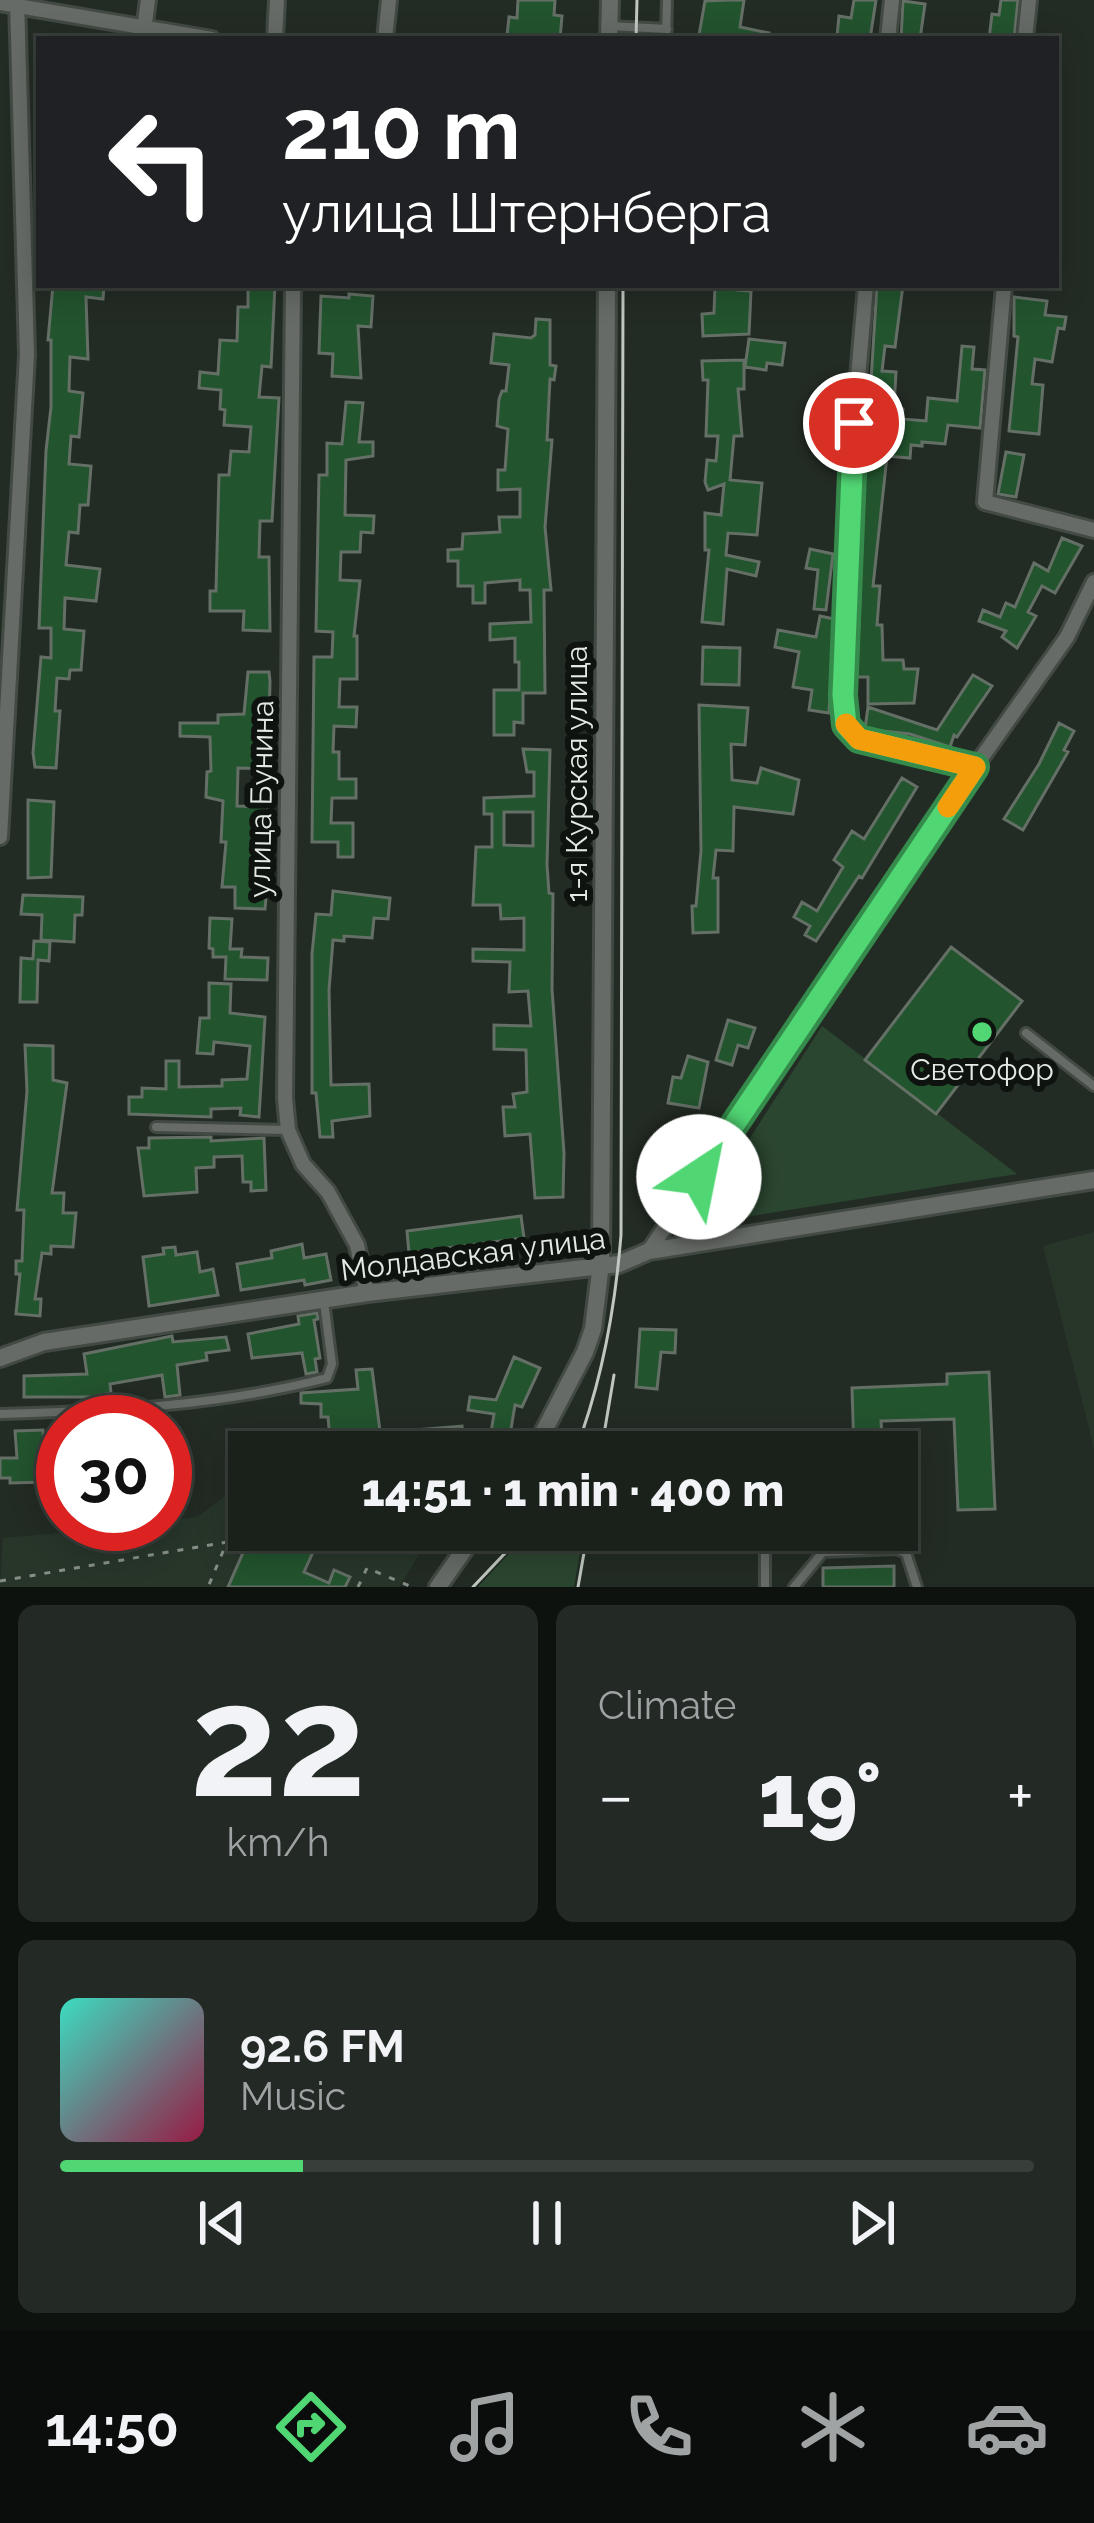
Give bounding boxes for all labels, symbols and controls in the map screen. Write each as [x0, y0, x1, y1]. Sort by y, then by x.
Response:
text: 210 m [282, 80, 521, 179]
icon: left [84, 84, 240, 240]
text: улица Штернберга [282, 181, 771, 245]
pin [803, 372, 905, 474]
icon: arrive [821, 390, 887, 456]
street label: 1-я Курская улица [559, 646, 594, 902]
street label: улица Бунина [242, 700, 280, 898]
marker: Светофор [969, 1019, 995, 1045]
place label: Светофор [910, 1052, 1054, 1087]
position arrow [636, 1114, 762, 1240]
street label: Молдавская улица [339, 1220, 607, 1288]
speed limit sign: 30 [36, 1395, 192, 1551]
text: 14:51 · 1 min · 400 m [362, 1464, 784, 1517]
text: 22 [190, 1649, 366, 1833]
text: Climate [598, 1682, 736, 1728]
text: 19° [758, 1742, 882, 1848]
text: − [598, 1757, 634, 1834]
text: + [1007, 1757, 1034, 1834]
text: km/h [227, 1819, 329, 1865]
text: 92.6 FM [240, 2020, 405, 2073]
text: Music [240, 2073, 346, 2119]
icon: previous [189, 2190, 255, 2256]
icon: pause [514, 2190, 580, 2256]
icon: next [839, 2190, 905, 2256]
icon: directions [269, 2385, 353, 2469]
icon: music [443, 2385, 527, 2469]
icon: phone [617, 2385, 701, 2469]
icon: climate [791, 2385, 875, 2469]
icon: car [965, 2385, 1049, 2469]
text: 14:50 [45, 2395, 179, 2459]

